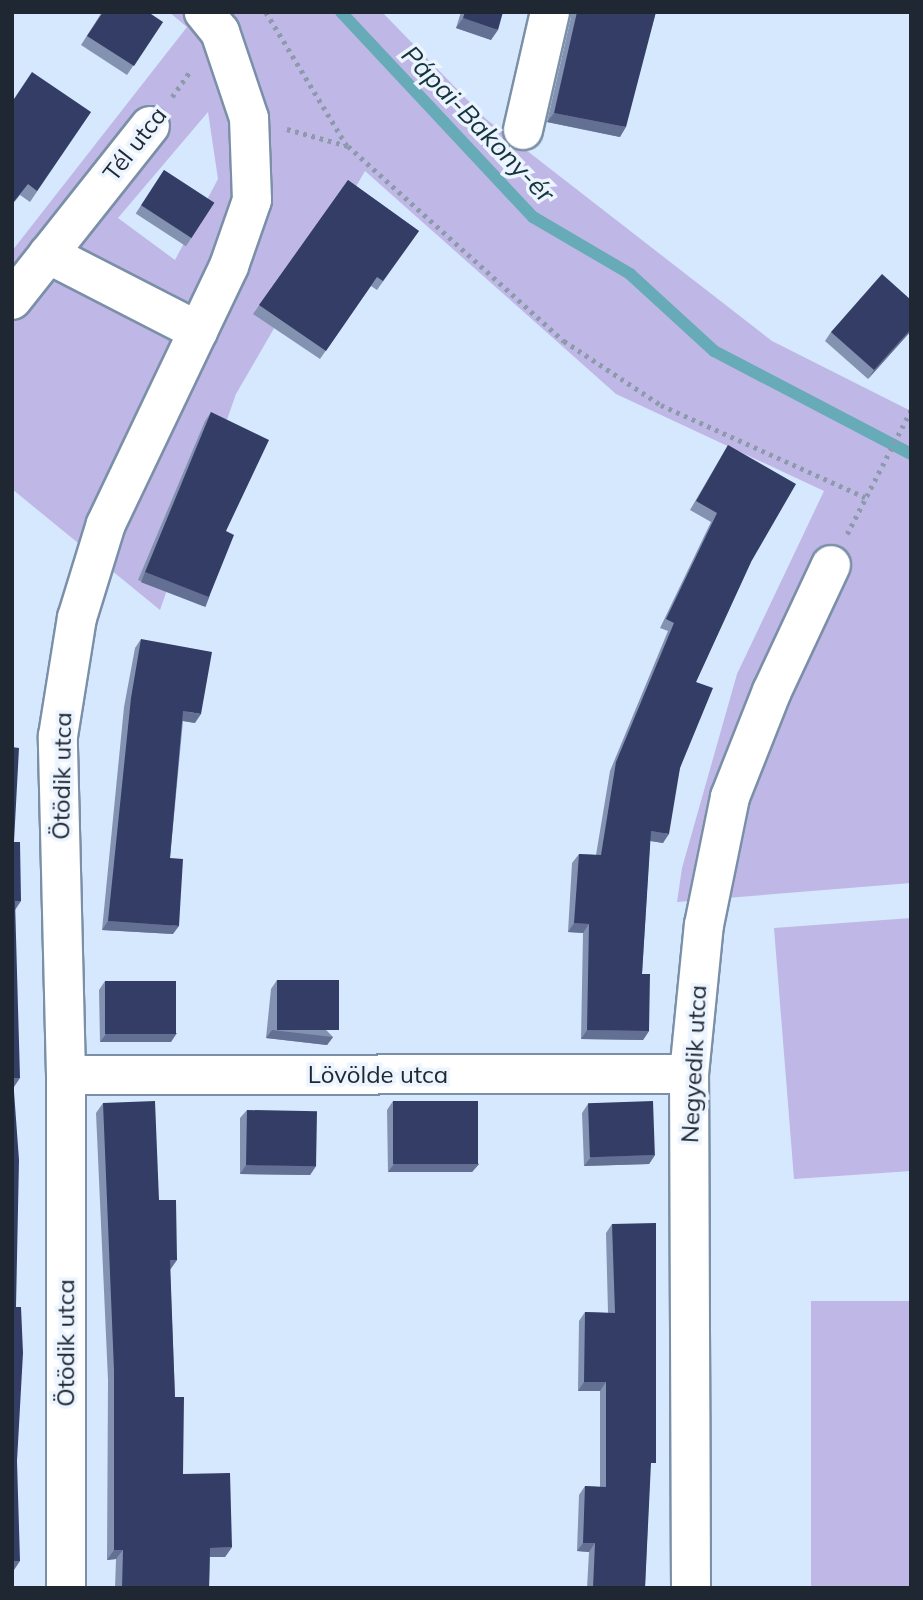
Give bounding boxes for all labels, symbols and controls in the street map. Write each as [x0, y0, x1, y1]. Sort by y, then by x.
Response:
water label: Pápai-Bakony-ér [395, 39, 561, 209]
street label: Tél utca [97, 101, 173, 187]
street label: Ötödik utca [46, 712, 78, 840]
street label: Negyedik utca [675, 984, 713, 1144]
street label: Lövölde utca [308, 1061, 448, 1089]
street label: Ötödik utca [52, 1279, 80, 1407]

